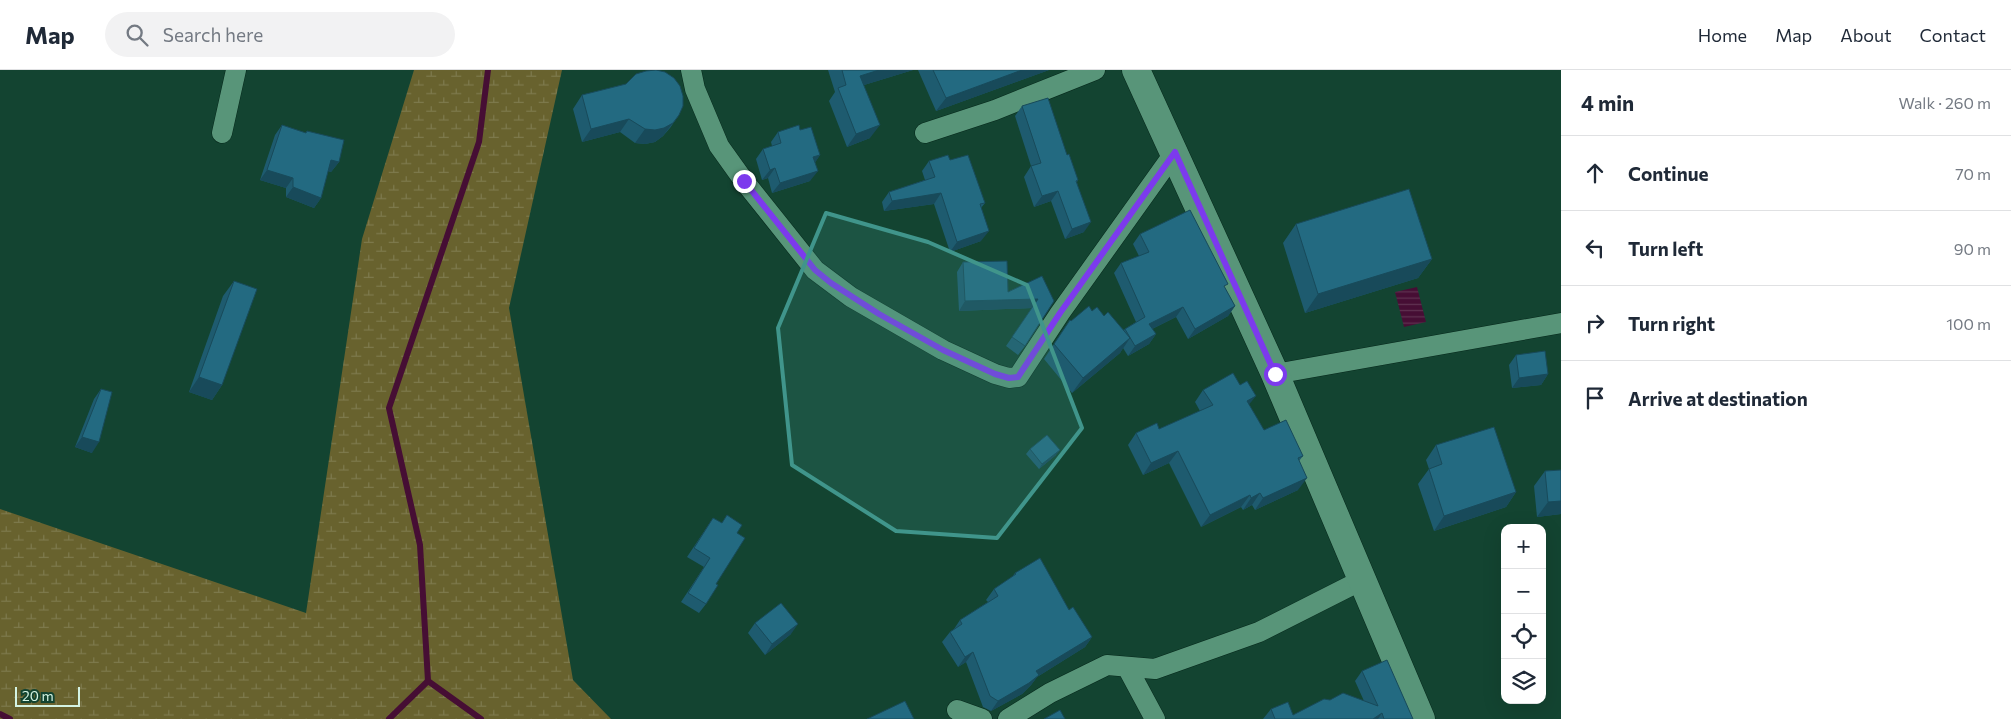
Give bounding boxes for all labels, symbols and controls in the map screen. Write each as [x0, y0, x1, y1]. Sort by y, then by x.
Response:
search box [105, 12, 455, 57]
text: Map [25, 20, 75, 49]
icon: search [123, 21, 151, 49]
text: Search here [163, 23, 263, 46]
text: Home [1698, 24, 1747, 46]
text: Map [1775, 24, 1812, 46]
text: About [1840, 24, 1892, 46]
text: Contact [1920, 24, 1986, 46]
text: 4 min [1581, 90, 1634, 115]
text: Walk · 260 m [1899, 93, 1991, 112]
icon: ahead [1581, 159, 1609, 187]
text: Continue [1628, 162, 1708, 185]
text: 70 m [1955, 164, 1991, 183]
route end [733, 170, 756, 193]
icon: left [1581, 234, 1609, 262]
text: Turn left [1628, 237, 1703, 260]
text: 90 m [1954, 239, 1991, 258]
icon: right [1581, 309, 1609, 337]
text: Turn right [1628, 312, 1715, 335]
text: 100 m [1946, 314, 1991, 333]
route start [1264, 363, 1287, 386]
icon: arrive [1581, 384, 1609, 412]
text: Arrive at destination [1628, 387, 1808, 410]
map controls [1501, 524, 1546, 704]
button: + [1501, 524, 1546, 569]
button: − [1501, 569, 1546, 614]
button: locate [1501, 614, 1546, 659]
button: layers [1501, 659, 1546, 704]
scale bar [15, 684, 80, 707]
text: 20 m [22, 687, 54, 704]

